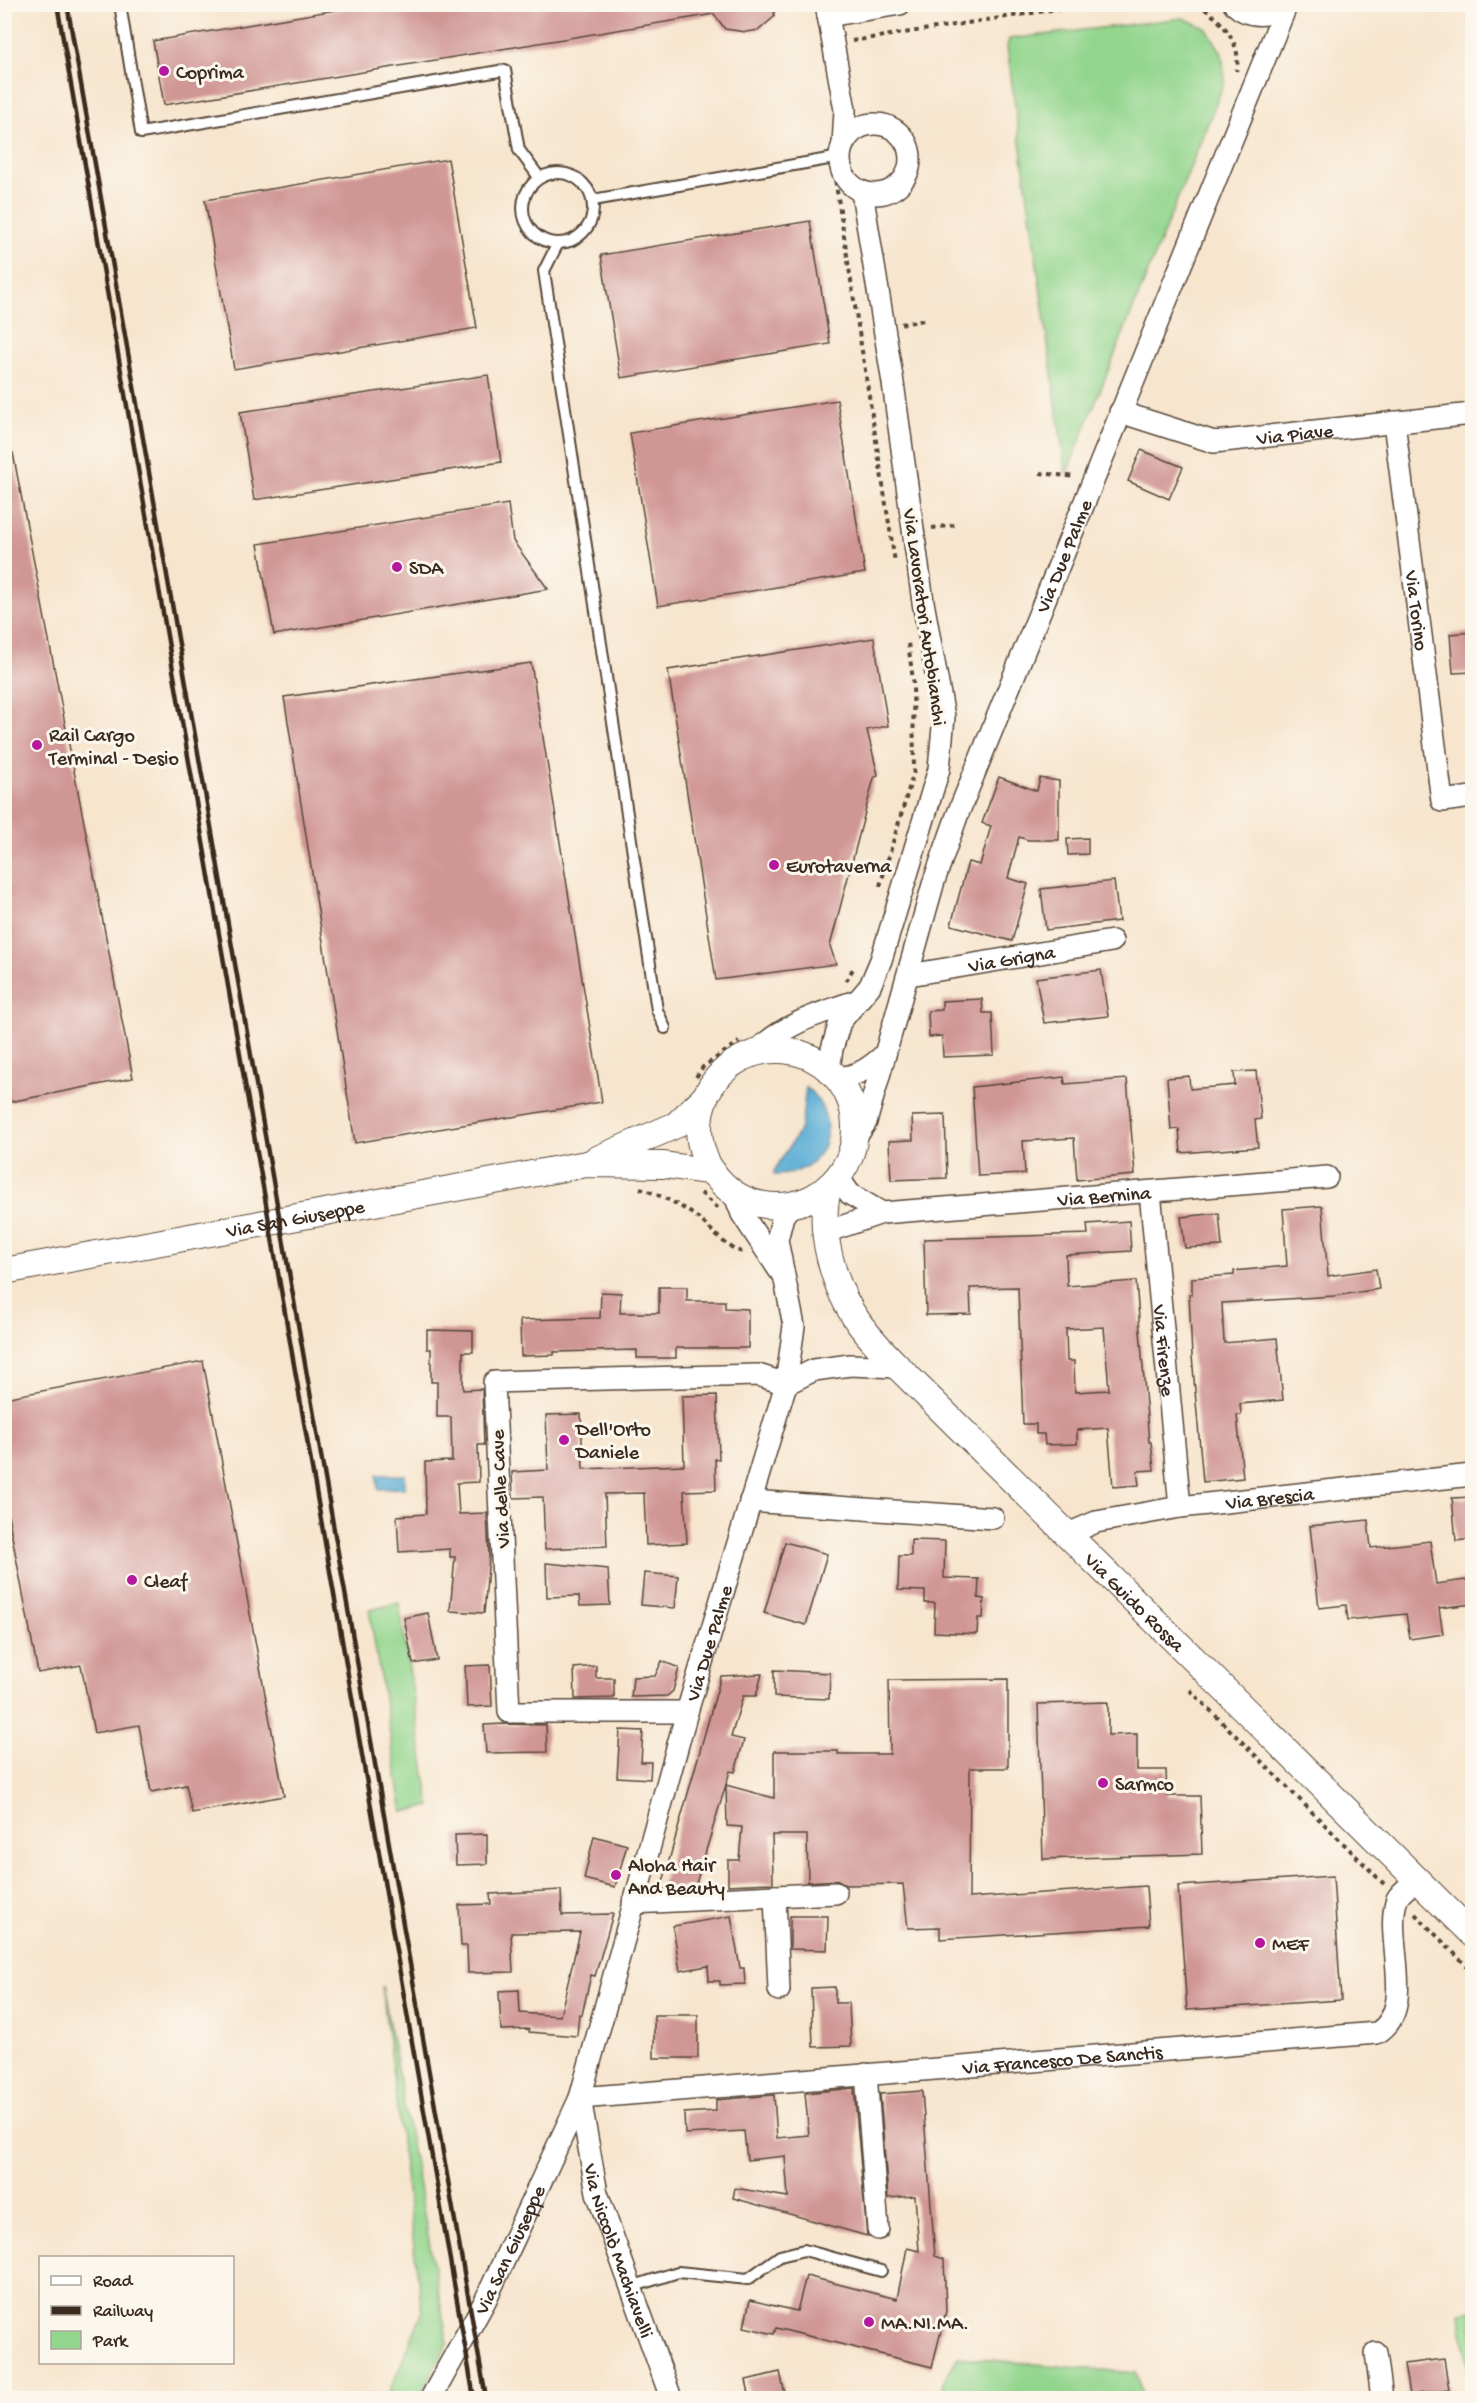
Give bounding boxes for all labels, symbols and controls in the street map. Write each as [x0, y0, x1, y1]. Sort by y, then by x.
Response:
place label: Coprima [176, 63, 245, 86]
marker: Coprima [157, 64, 171, 78]
street label: Via Piave [1255, 421, 1335, 452]
street label: Via Due Palme [1032, 496, 1100, 618]
street label: Via Lavoratori Autobianchi [896, 507, 949, 727]
place label: SDA [409, 559, 444, 582]
marker: SDA [390, 560, 404, 574]
street label: Via Torino [1398, 568, 1431, 652]
place label: Rail Cargo Terminal - Desio [48, 726, 179, 772]
marker: Rail Cargo Terminal - Desio [30, 738, 44, 752]
place label: Eurotaverna [786, 857, 892, 880]
marker: Eurotaverna [767, 858, 781, 872]
street label: Via Grigna [966, 943, 1058, 980]
street label: Via Bernina [1056, 1183, 1153, 1214]
street label: Via San Giuseppe [224, 1197, 367, 1245]
street label: Via Firenze [1146, 1303, 1177, 1398]
place label: Dell'Orto Daniele [574, 1420, 651, 1466]
street label: Via delle Cave [488, 1428, 517, 1549]
marker: Dell'Orto Daniele [557, 1433, 571, 1447]
street label: Via Brescia [1224, 1484, 1316, 1517]
street label: Via Guido Rossa [1077, 1549, 1188, 1659]
place label: Cleaf [144, 1572, 189, 1595]
marker: Cleaf [125, 1573, 139, 1587]
street label: Via Due Palme [683, 1582, 740, 1705]
place label: Sarmco [1115, 1775, 1174, 1798]
marker: Sarmco [1096, 1776, 1110, 1790]
place label: Aloha Hair And Beauty [628, 1856, 725, 1902]
marker: Aloha Hair And Beauty [609, 1868, 623, 1882]
place label: MEF [1272, 1935, 1310, 1958]
marker: MEF [1253, 1936, 1267, 1950]
street label: Via Francesco De Sanctis [961, 2042, 1164, 2082]
street label: Via Niccolò Machiavelli [577, 2161, 656, 2342]
street label: Via San Giuseppe [471, 2182, 553, 2321]
legend [39, 2256, 234, 2364]
text: Road [93, 2272, 134, 2293]
text: Railway [93, 2302, 153, 2323]
place label: MA.NI.MA. [881, 2314, 969, 2337]
marker: MA.NI.MA. [862, 2315, 876, 2329]
text: Park [92, 2332, 129, 2353]

